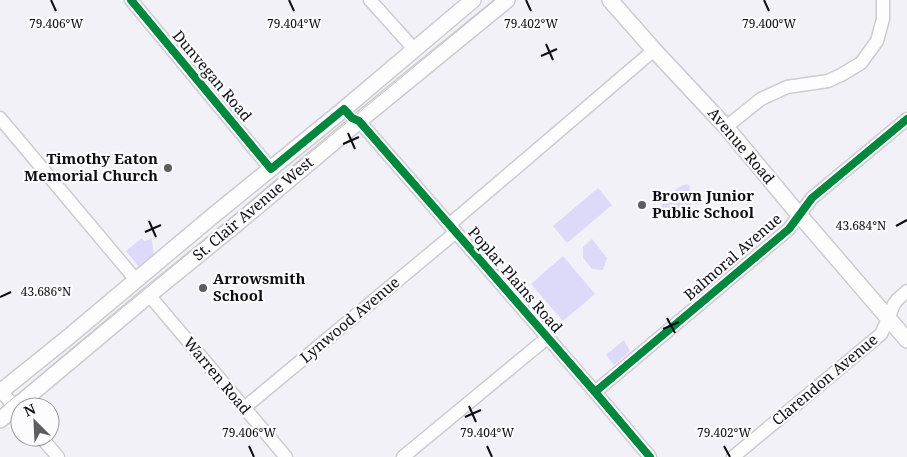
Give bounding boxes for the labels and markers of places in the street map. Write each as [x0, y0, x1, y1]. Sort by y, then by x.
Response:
place label: Timothy Eaton Memorial Church [24, 148, 158, 185]
marker: Timothy Eaton Memorial Church [162, 162, 174, 174]
place label: Brown Junior Public School [652, 185, 755, 222]
marker: Brown Junior Public School [636, 199, 648, 211]
place label: Arrowsmith School [213, 268, 305, 305]
marker: Arrowsmith School [197, 282, 209, 294]

